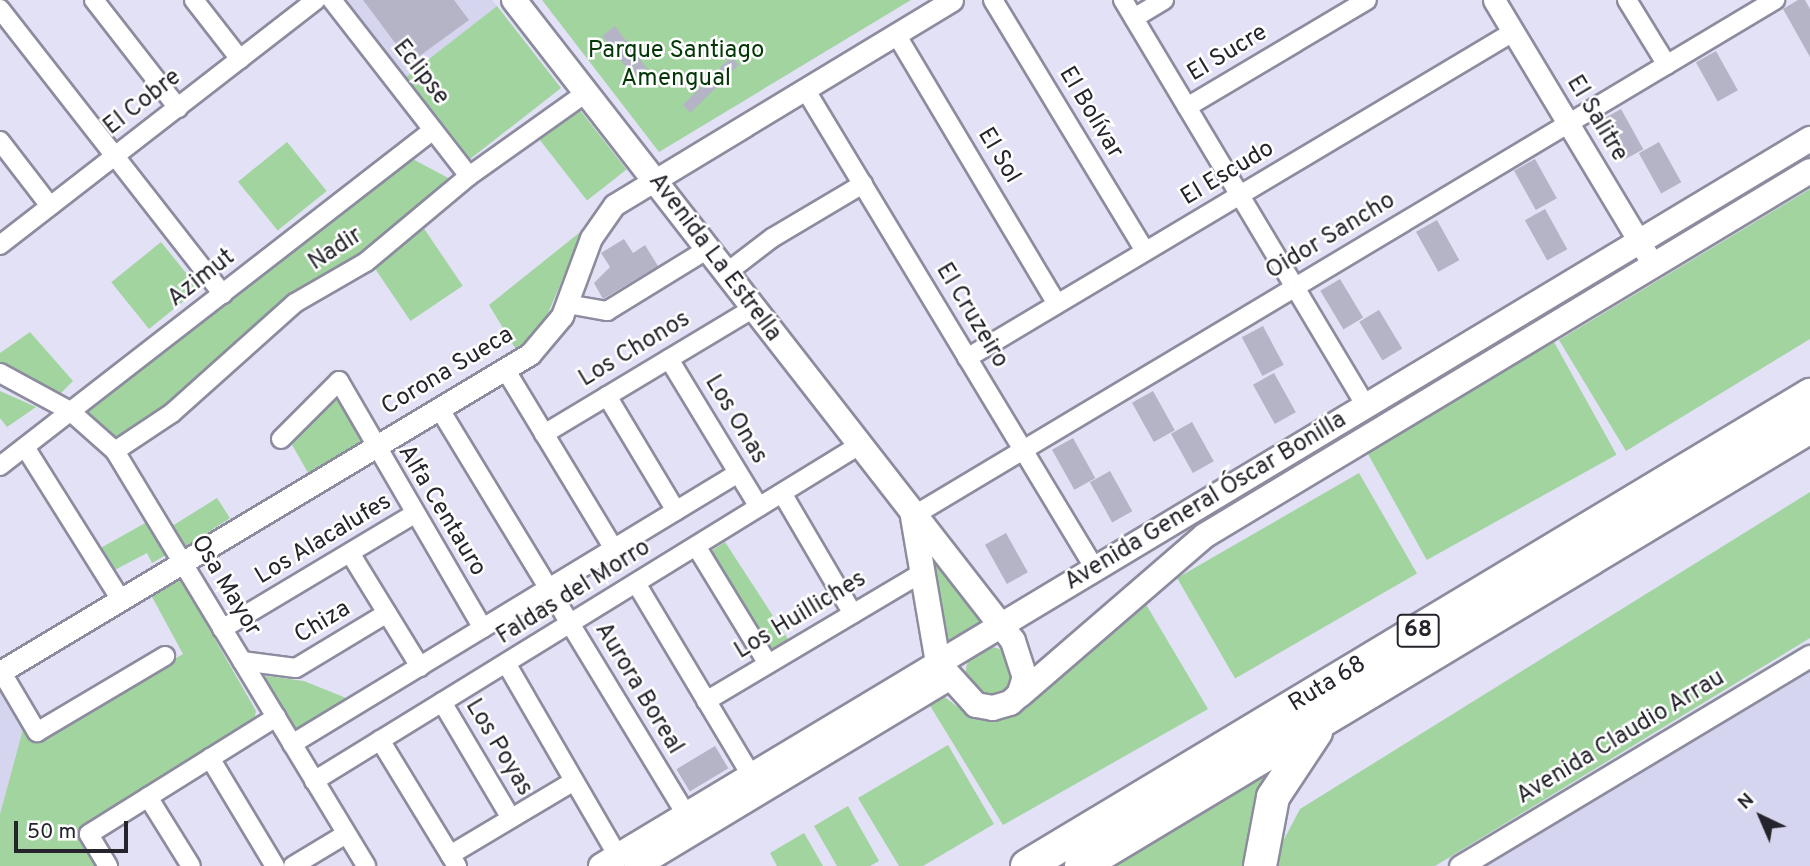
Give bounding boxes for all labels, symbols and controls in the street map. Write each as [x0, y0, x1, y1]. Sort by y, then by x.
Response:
street label: El Sucre [1183, 19, 1273, 89]
street label: Eclipse [386, 35, 454, 111]
park label: Parque Santiago Amengual [588, 38, 764, 94]
street label: El Bolívar [1051, 62, 1129, 164]
street label: El Cobre [99, 64, 187, 142]
street label: El Salitre [1559, 71, 1633, 167]
street label: El Sol [970, 123, 1026, 189]
street label: El Escudo [1176, 135, 1280, 213]
street label: Avenida La Estrella [641, 168, 787, 348]
street label: Oidor Sancho [1261, 187, 1401, 287]
street label: Nadir [304, 222, 368, 278]
street label: Azimut [163, 244, 241, 314]
street label: El Cruzeiro [928, 258, 1014, 374]
street label: Los Chonos [574, 306, 696, 394]
street label: Corona Sueca [377, 321, 519, 423]
street label: Los Onas [697, 370, 773, 470]
street label: Avenida General Óscar Bonilla [1060, 406, 1352, 598]
street label: Alfa Centauro [391, 440, 491, 582]
street label: Los Alacalufes [250, 488, 398, 592]
street label: Osa Mayor [184, 530, 266, 642]
street label: Faldas del Morro [492, 534, 656, 652]
street label: Los Huilliches [730, 565, 872, 667]
street label: Chiza [290, 595, 356, 651]
road number: 68 [1395, 611, 1441, 650]
street label: Aurora Boreal [587, 618, 689, 760]
street label: Ruta 68 [1284, 651, 1372, 719]
street label: Avenida Claudio Arrau [1511, 664, 1731, 812]
street label: Los Poyas [458, 694, 538, 802]
north arrow [1726, 782, 1796, 852]
text: N [1733, 789, 1760, 815]
scale bar [18, 806, 131, 850]
text: 50 m [27, 819, 76, 846]

